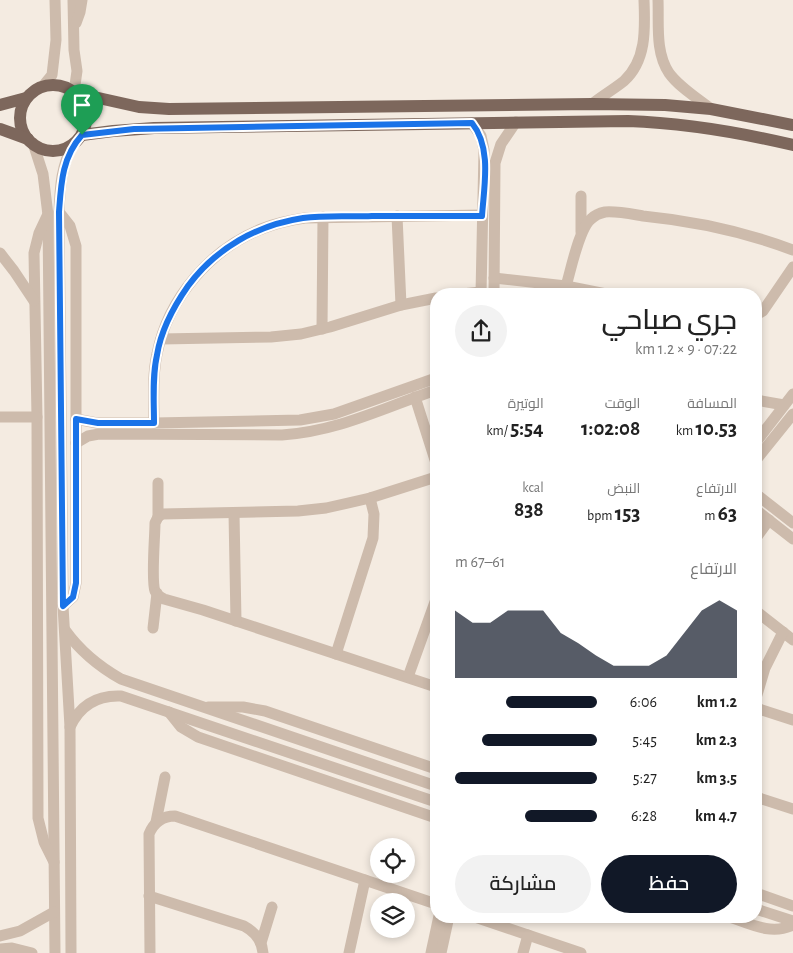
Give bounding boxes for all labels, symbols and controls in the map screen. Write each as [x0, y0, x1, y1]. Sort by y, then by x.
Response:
pin [61, 84, 103, 135]
icon: arrive [68, 91, 96, 119]
button: share [455, 305, 507, 357]
text: جري صباحي [601, 307, 737, 335]
text: 07:22 · 9 × 1.2 km [635, 341, 737, 357]
text: الوتيرة [508, 397, 544, 411]
text: الوقت [605, 397, 640, 411]
text: المسافة [687, 397, 737, 411]
text: 5:54 [510, 418, 544, 439]
text: 1:02:08 [581, 418, 640, 439]
text: 10.53 [696, 418, 737, 439]
text: /km [486, 424, 510, 438]
text: km [676, 424, 696, 438]
text: kcal [522, 481, 544, 495]
text: النبض [607, 482, 640, 496]
text: الارتفاع [696, 482, 737, 496]
text: 838 [514, 499, 544, 520]
text: 153 [615, 503, 640, 524]
text: 63 [718, 503, 737, 524]
text: bpm [587, 509, 615, 523]
text: m [704, 509, 718, 523]
text: 61–67 m [455, 554, 505, 570]
text: الارتفاع [690, 561, 737, 577]
text: 6:06 [630, 694, 657, 710]
text: 1.2 km [697, 694, 737, 710]
text: 5:45 [632, 732, 657, 748]
text: 2.3 km [696, 732, 737, 748]
text: 5:27 [633, 770, 657, 786]
text: 3.5 km [696, 770, 737, 786]
text: 6:28 [631, 808, 657, 824]
text: 4.7 km [695, 808, 737, 824]
map controls [370, 838, 415, 938]
button: locate [370, 838, 415, 883]
button: مشاركة [455, 855, 591, 913]
button: حفظ [601, 855, 737, 913]
button: layers [370, 893, 415, 938]

